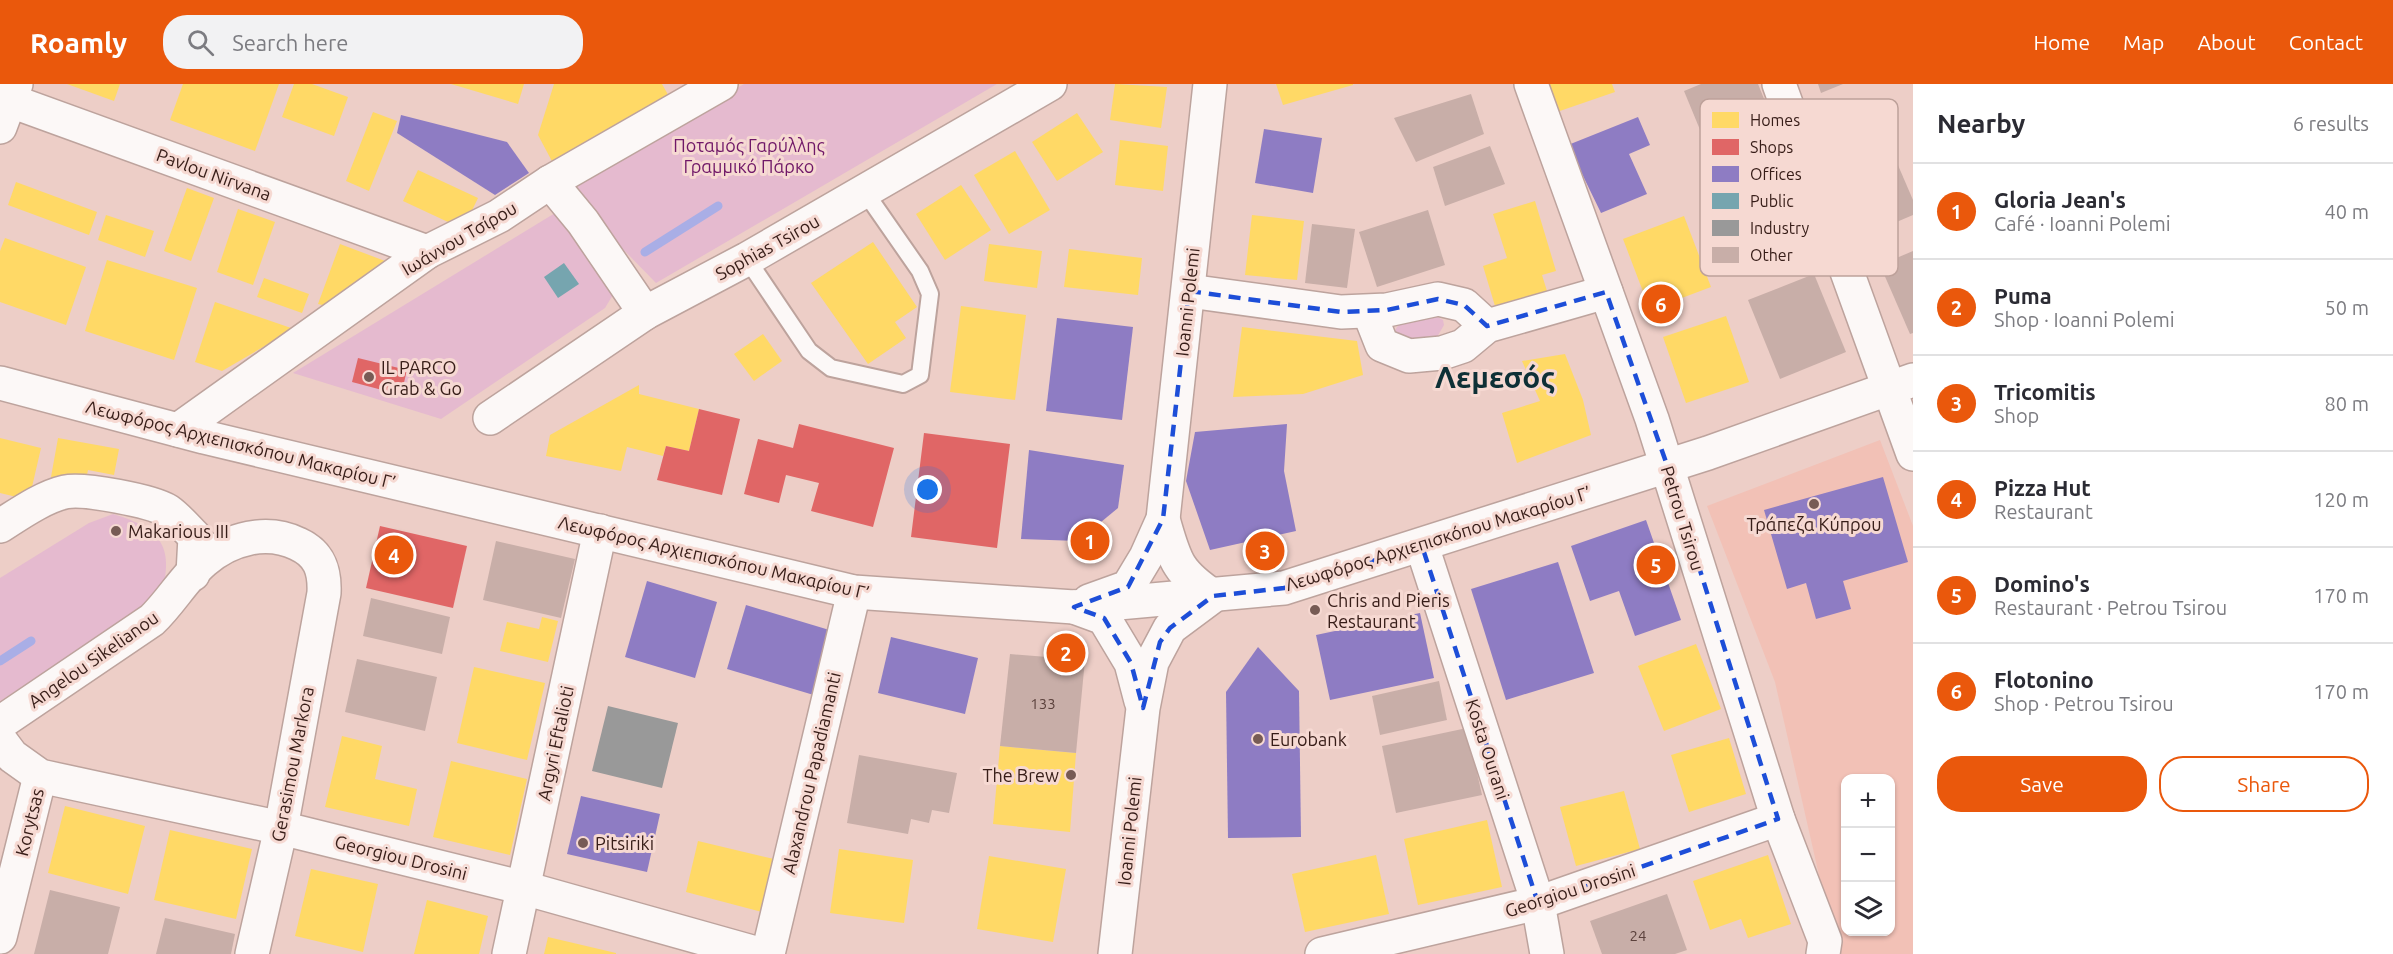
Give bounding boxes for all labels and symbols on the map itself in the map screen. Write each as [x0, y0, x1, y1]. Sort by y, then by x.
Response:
legend [1700, 99, 1898, 276]
text: Homes [1750, 111, 1800, 129]
park label: Ποταμός Γαρύλλης Γραμμικό Πάρκο [673, 135, 825, 176]
text: Shops [1750, 138, 1793, 156]
street label: Pavlou Nirvana [154, 144, 274, 204]
text: Offices [1750, 165, 1802, 183]
text: Public [1750, 192, 1794, 210]
street label: Ιωάννου Τσίρου [398, 197, 520, 279]
street label: Sophias Tsirou [712, 210, 822, 284]
text: Industry [1750, 219, 1809, 237]
text: Other [1750, 246, 1793, 264]
street label: Ioanni Polemi [1171, 247, 1203, 357]
pin: 6 [1642, 282, 1680, 326]
place label: IL PARCO Grab & Go [381, 357, 462, 398]
district label: Λεμεσός [1435, 360, 1555, 394]
marker: IL PARCO Grab & Go [362, 370, 376, 384]
street label: Λεωφόρος Αρχιεπισκόπου Μακαρίου Γ’ [84, 396, 398, 493]
street label: Petrou Tsirou [1658, 463, 1708, 573]
your location [913, 475, 942, 504]
street label: Λεωφόρος Αρχιεπισκόπου Μακαρίου Γ’ [1283, 482, 1594, 595]
marker: Τράπεζα Κύπρου [1807, 497, 1821, 511]
street label: Λεωφόρος Αρχιεπισκόπου Μακαρίου Γ’ [556, 511, 871, 604]
place label: Τράπεζα Κύπρου [1747, 514, 1881, 535]
pin: 1 [1070, 518, 1110, 564]
place label: Makarious III [128, 521, 229, 541]
marker: Makarious III [109, 524, 123, 538]
pin: 3 [1246, 528, 1284, 574]
pin: 4 [374, 532, 414, 578]
pin: 5 [1636, 542, 1676, 588]
place label: Chris and Pieris Restaurant [1327, 590, 1450, 631]
marker: Chris and Pieris Restaurant [1308, 603, 1322, 617]
street label: Angelou Sikelianou [24, 607, 162, 711]
pin: 2 [1046, 630, 1086, 676]
street label: Alaxandrou Papadiamanti [778, 670, 844, 876]
street label: Argyri Eftalioti [533, 684, 577, 802]
street label: Gerasimou Markora [267, 685, 317, 843]
house number: 133 [1030, 695, 1056, 712]
street label: Kosta Ourani [1462, 696, 1514, 802]
place label: Eurobank [1270, 729, 1347, 749]
marker: Eurobank [1251, 732, 1265, 746]
place label: The Brew [983, 765, 1059, 785]
marker: The Brew [1064, 768, 1078, 782]
street label: Ioanni Polemi [1113, 776, 1145, 886]
street label: Korytsas [11, 786, 47, 858]
street label: Georgiou Drosini [333, 831, 469, 883]
place label: Pitsiriki [595, 833, 654, 853]
marker: Pitsiriki [576, 836, 590, 850]
street label: Georgiou Drosini [1502, 860, 1638, 920]
house number: 24 [1630, 927, 1646, 944]

